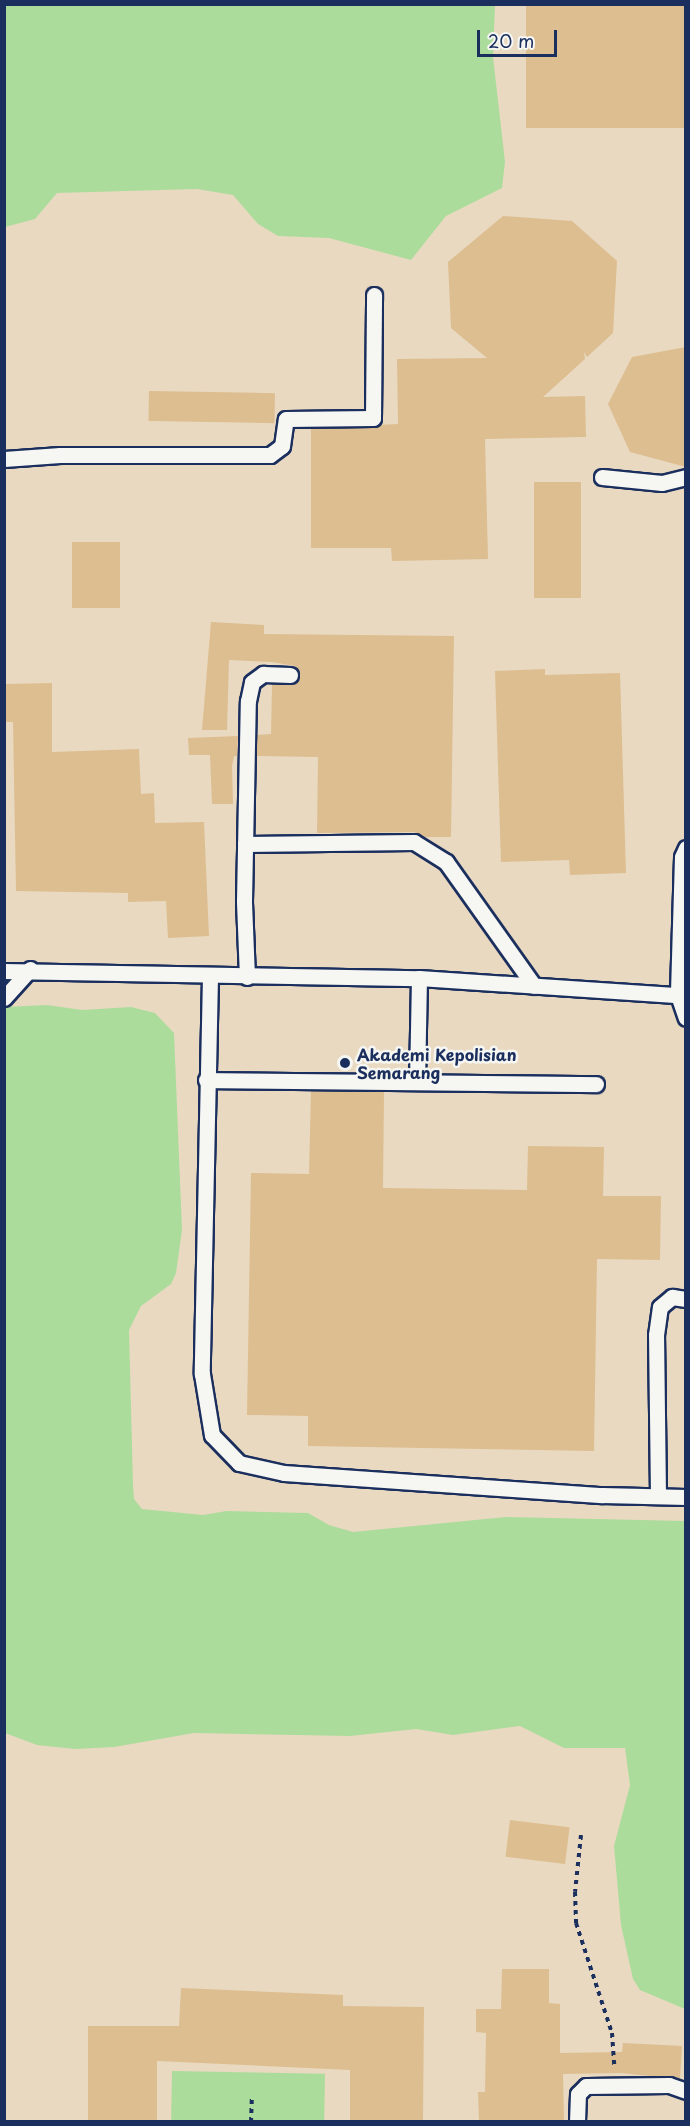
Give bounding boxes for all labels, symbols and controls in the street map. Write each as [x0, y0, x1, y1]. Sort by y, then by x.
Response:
scale bar [480, 18, 560, 56]
text: 20 m [488, 27, 534, 54]
place label: Akademi Kepolisian Semarang [357, 1044, 517, 1082]
marker: Akademi Kepolisian Semarang [338, 1056, 352, 1070]

